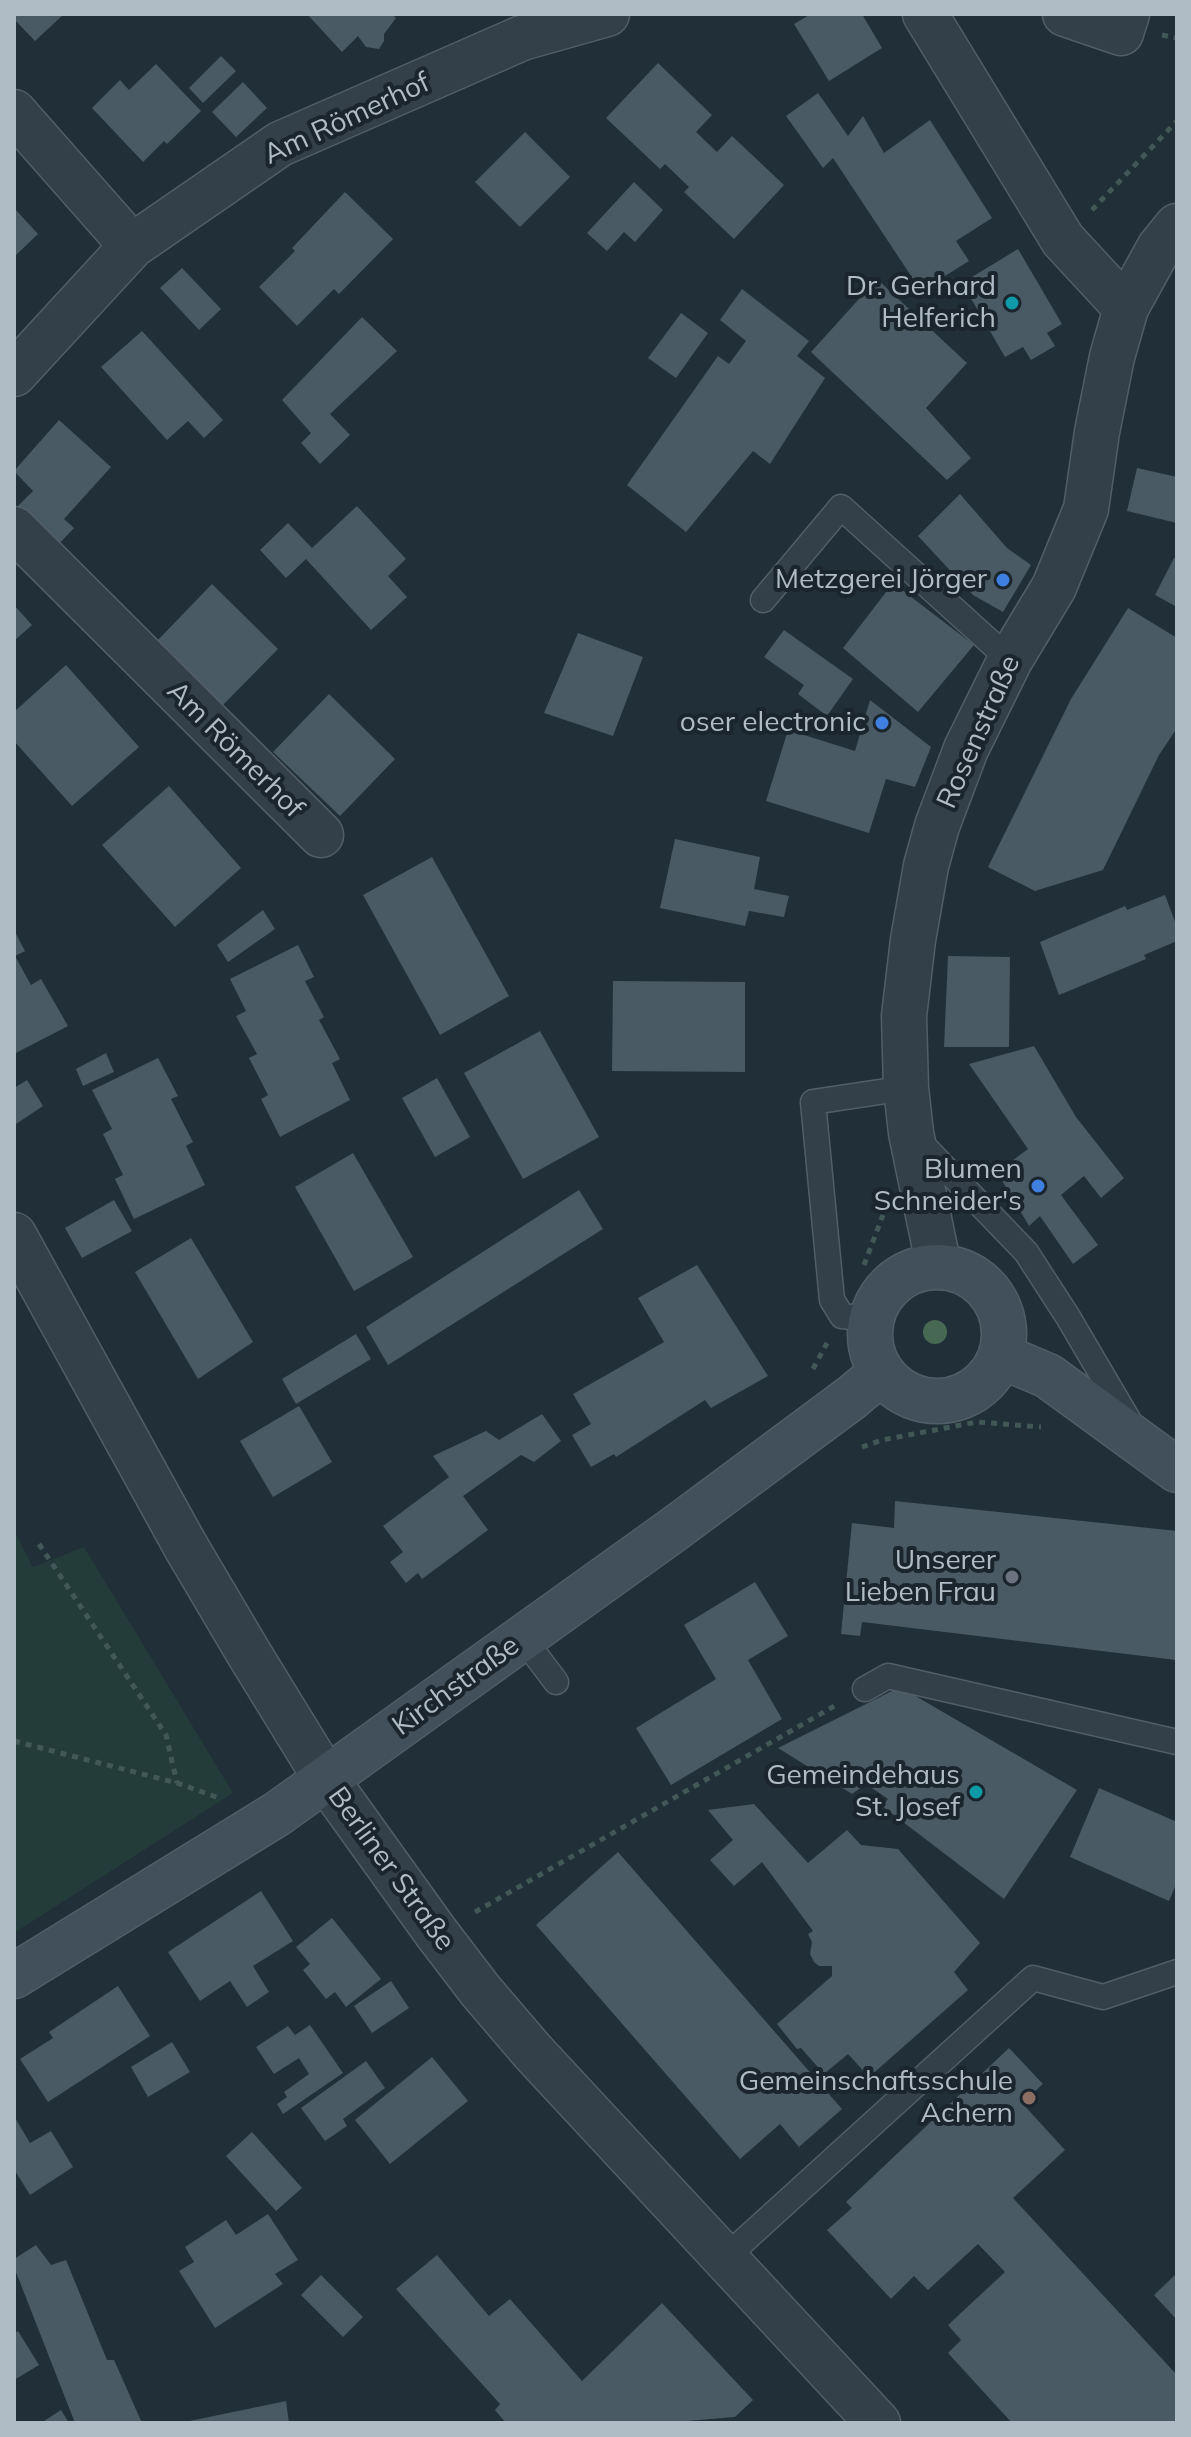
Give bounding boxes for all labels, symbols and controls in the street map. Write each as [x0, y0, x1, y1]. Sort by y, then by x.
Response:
street label: Am Römerhof [259, 66, 435, 172]
place label: Dr. Gerhard Helferich [846, 270, 996, 336]
marker: Dr. Gerhard Helferich [1003, 294, 1021, 312]
place label: Metzgerei Jörger [775, 563, 987, 597]
marker: Metzgerei Jörger [994, 571, 1012, 589]
street label: Rosenstraße [930, 650, 1028, 814]
street label: Am Römerhof [160, 675, 310, 825]
place label: oser electronic [680, 706, 866, 740]
marker: oser electronic [873, 714, 891, 732]
place label: Blumen Schneider's [874, 1153, 1022, 1219]
marker: Blumen Schneider's [1029, 1177, 1047, 1195]
place label: Unserer Lieben Frau [845, 1544, 996, 1610]
marker: Unserer Lieben Frau [1003, 1568, 1021, 1586]
street label: Kirchstraße [386, 1629, 526, 1743]
place label: Gemeindehaus St. Josef [766, 1759, 960, 1825]
street label: Berliner Straße [320, 1781, 462, 1957]
marker: Gemeindehaus St. Josef [967, 1783, 985, 1801]
place label: Gemeinschaftsschule Achern [739, 2065, 1013, 2131]
marker: Gemeinschaftsschule Achern [1020, 2089, 1038, 2107]

